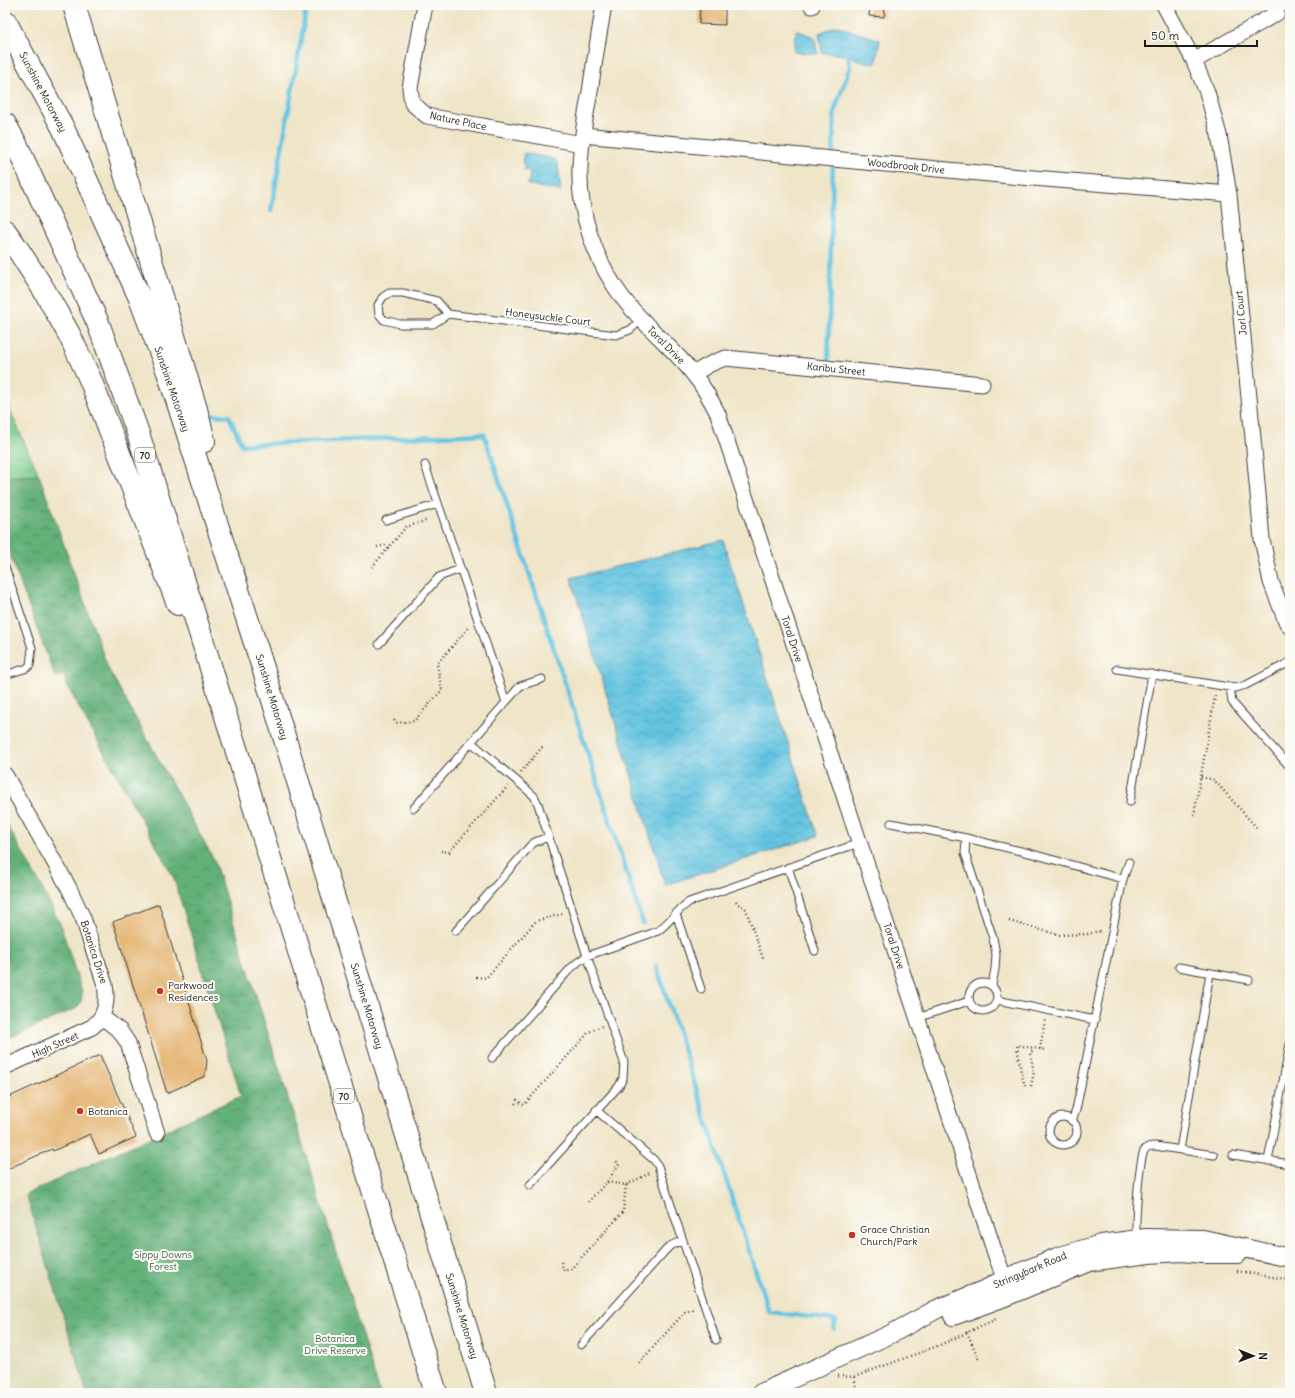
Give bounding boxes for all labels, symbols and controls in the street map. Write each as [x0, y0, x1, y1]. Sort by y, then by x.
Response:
scale bar [1145, 22, 1257, 48]
text: 50 m [1151, 28, 1180, 43]
street label: Sunshine Motorway [16, 50, 70, 134]
street label: Nature Place [429, 109, 487, 133]
street label: Woodbrook Drive [867, 155, 945, 177]
street label: Jorl Court [1232, 289, 1250, 336]
street label: Honeysuckle Court [505, 305, 592, 329]
street label: Toral Drive [644, 323, 688, 367]
street label: Sunshine Motorway [151, 345, 193, 433]
street label: Karibu Street [806, 359, 866, 379]
road number: 70 [135, 448, 155, 462]
street label: Toral Drive [778, 614, 806, 664]
street label: Sunshine Motorway [253, 652, 291, 742]
street label: Botanica Drive [78, 919, 110, 985]
street label: Toral Drive [880, 921, 908, 971]
street label: Sunshine Motorway [348, 961, 386, 1051]
place label: Parkwood Residences [168, 979, 219, 1004]
marker: Parkwood Residences [155, 986, 165, 996]
street label: High Street [30, 1029, 81, 1061]
road number: 70 [334, 1089, 354, 1103]
place label: Botanica [88, 1105, 128, 1118]
marker: Botanica [75, 1106, 85, 1116]
place label: Grace Christian Church/Park [860, 1223, 930, 1248]
marker: Grace Christian Church/Park [847, 1230, 857, 1240]
park label: Sippy Downs Forest [134, 1248, 193, 1273]
street label: Stringybark Road [991, 1249, 1069, 1291]
street label: Sunshine Motorway [443, 1271, 481, 1361]
park label: Botanica Drive Reserve [304, 1332, 366, 1357]
north arrow [1233, 1336, 1273, 1376]
text: N [1256, 1352, 1270, 1360]

